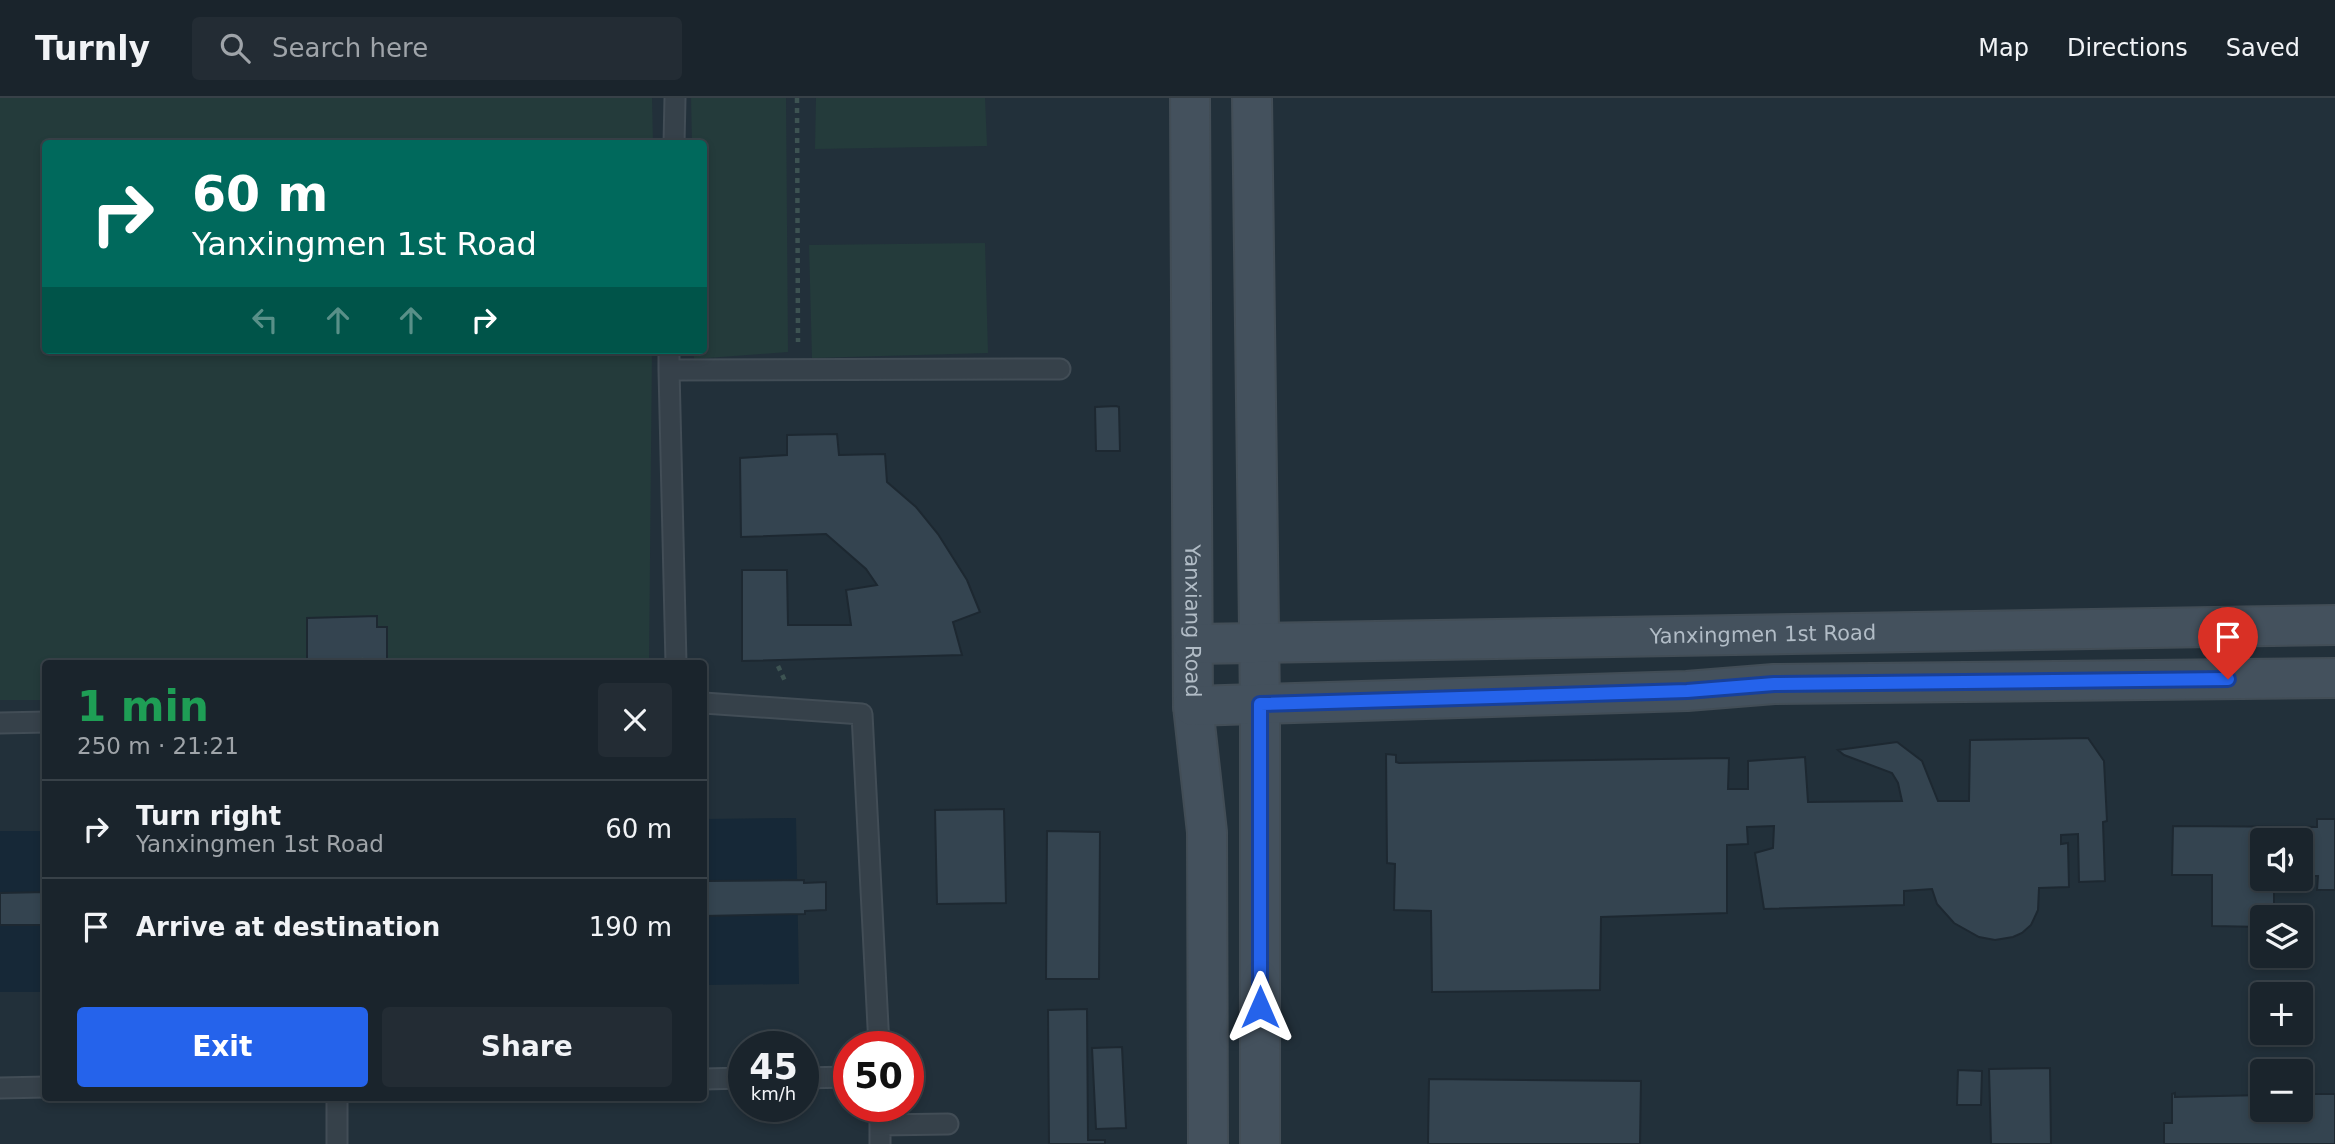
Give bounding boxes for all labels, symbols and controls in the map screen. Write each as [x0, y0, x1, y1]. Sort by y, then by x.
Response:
search box [192, 17, 682, 80]
text: Turnly [35, 29, 150, 68]
icon: search [216, 29, 254, 67]
text: Search here [272, 33, 428, 63]
text: Map [1978, 34, 2029, 62]
text: Directions [2067, 34, 2188, 62]
text: Saved [2226, 34, 2300, 62]
text: 60 m [192, 166, 328, 223]
icon: right [77, 168, 168, 259]
text: Yanxingmen 1st Road [192, 225, 537, 263]
icon: left [246, 301, 284, 339]
icon: ahead [319, 301, 357, 339]
icon: ahead [392, 301, 430, 339]
icon: right [465, 301, 503, 339]
street label: Yanxiang Road [1180, 543, 1205, 698]
pin [2198, 607, 2258, 679]
icon: arrive [2209, 618, 2247, 656]
street label: Yanxingmen 1st Road [1649, 621, 1876, 648]
text: 1 min [77, 682, 209, 731]
button: close [598, 683, 672, 757]
text: 250 m · 21:21 [77, 733, 239, 759]
text: Turn right [136, 801, 281, 831]
icon: right [77, 810, 115, 848]
text: 60 m [605, 814, 672, 844]
map controls [2250, 828, 2313, 1122]
button: sound [2250, 828, 2313, 891]
text: Yanxingmen 1st Road [136, 831, 384, 857]
button: layers [2250, 905, 2313, 968]
icon: arrive [77, 908, 115, 946]
text: Arrive at destination [136, 912, 440, 942]
text: 190 m [589, 912, 672, 942]
position arrow [1223, 970, 1297, 1044]
button: + [2250, 982, 2313, 1045]
button: Exit [77, 1007, 368, 1087]
button: Share [382, 1007, 672, 1087]
speed limit sign: 50 [833, 1031, 924, 1122]
text: 45 [749, 1047, 798, 1087]
button: − [2250, 1059, 2313, 1122]
text: km/h [751, 1083, 796, 1104]

